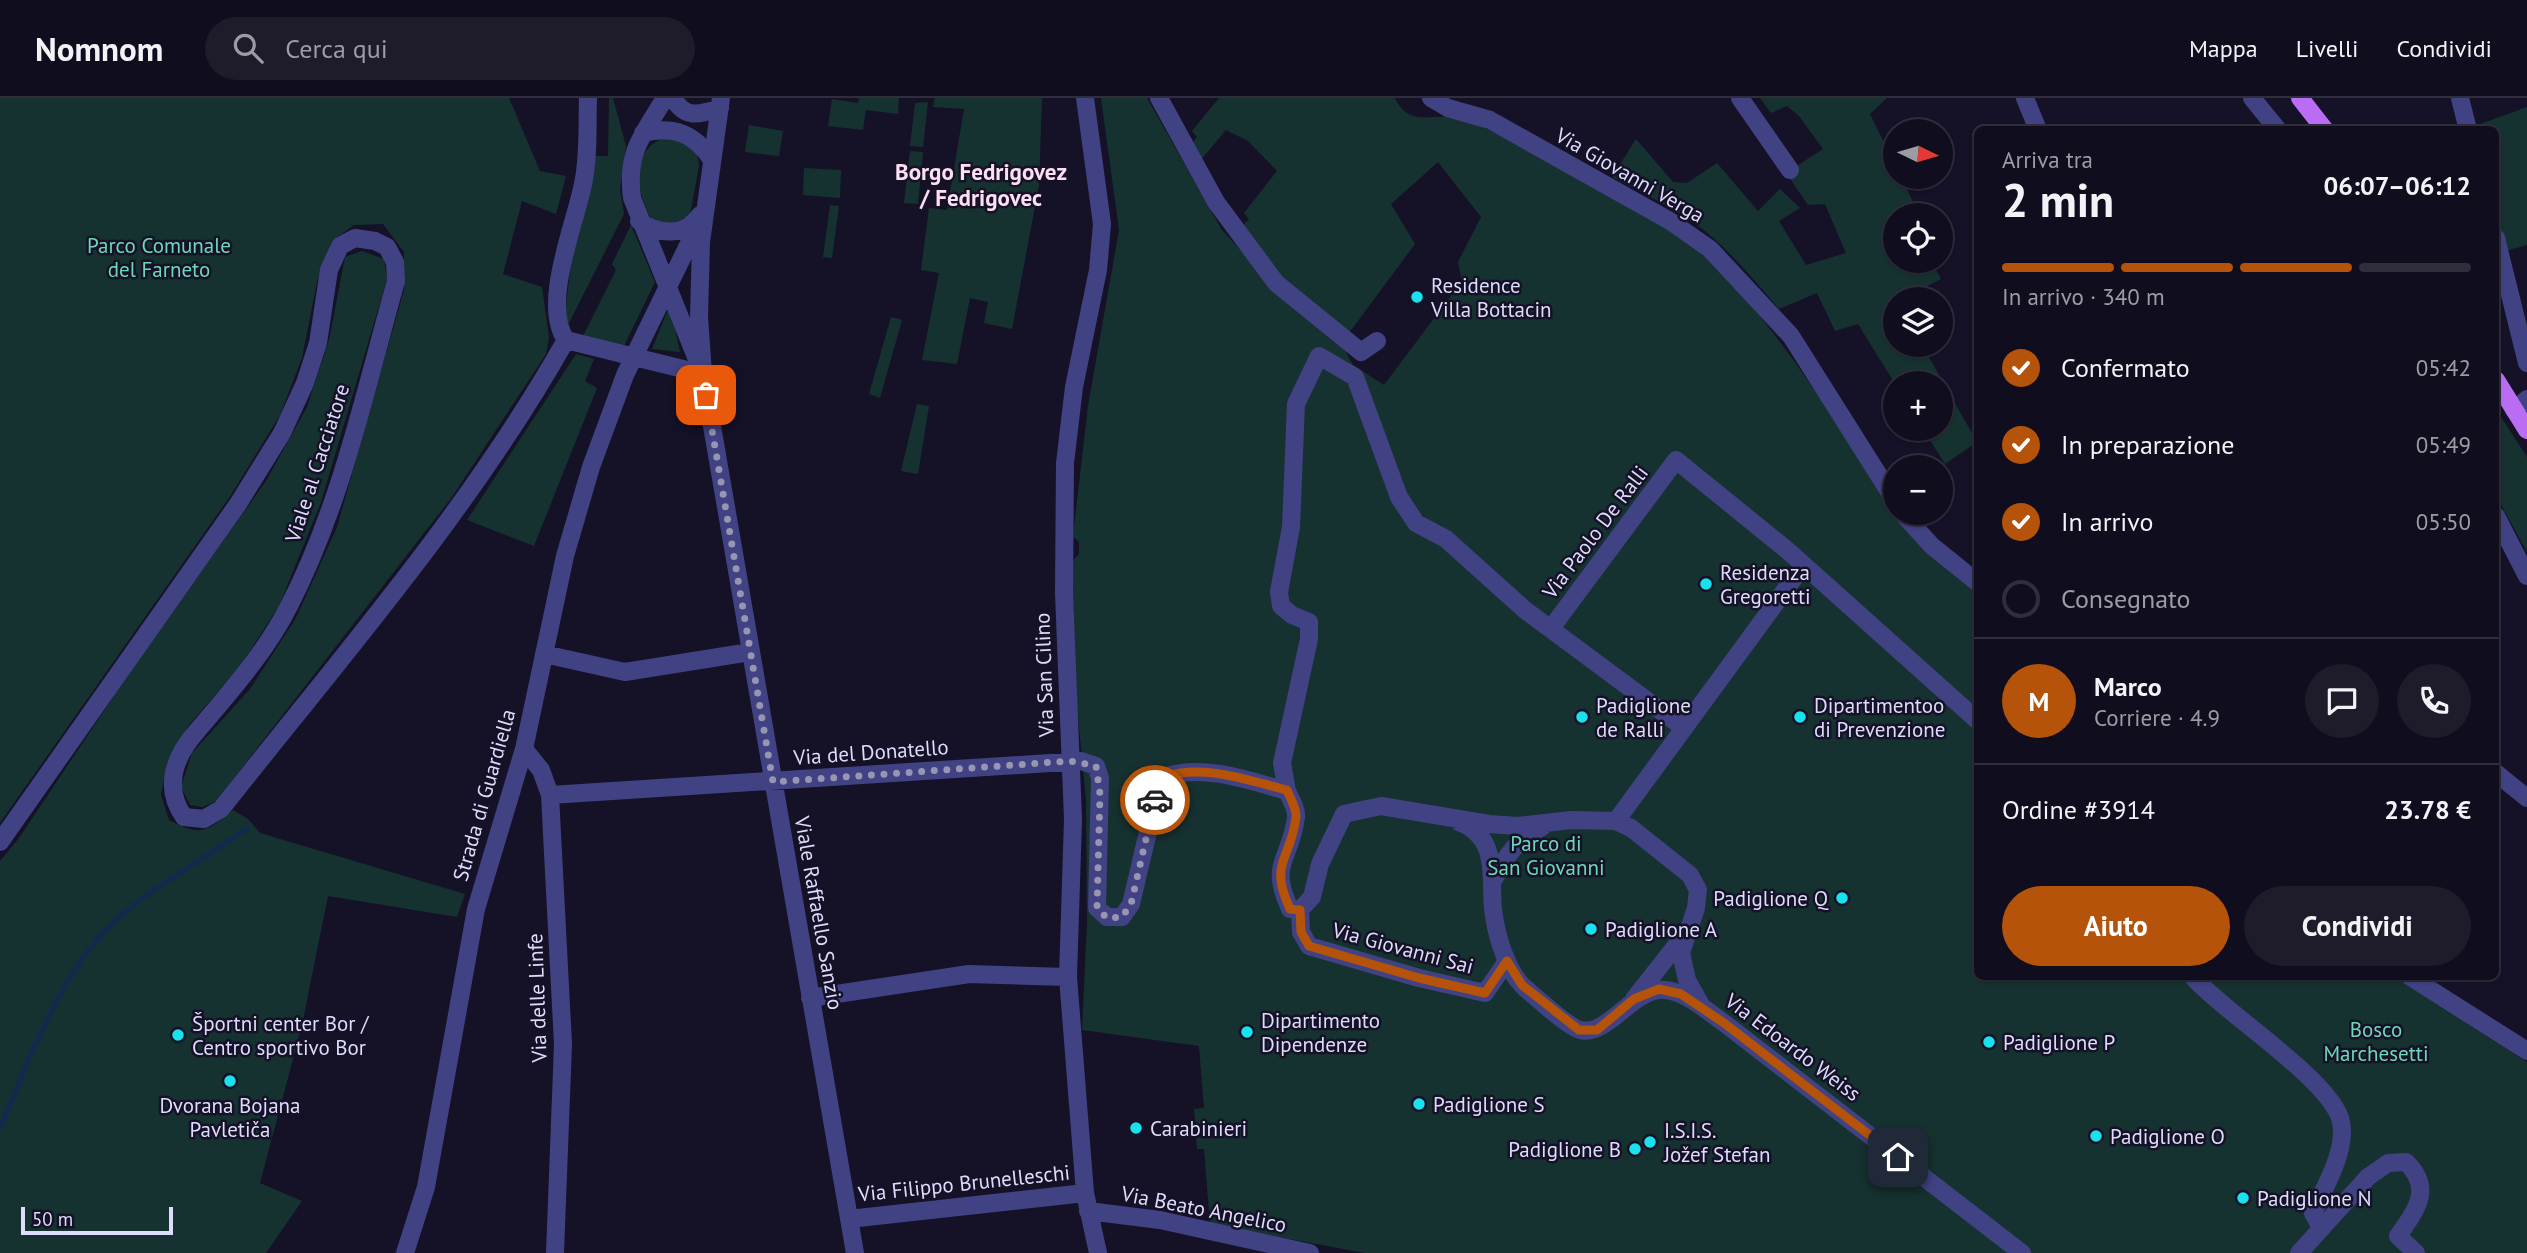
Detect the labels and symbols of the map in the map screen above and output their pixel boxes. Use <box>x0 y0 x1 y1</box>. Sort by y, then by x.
north arrow <box>1883 119 1953 189</box>
street label: Via Giovanni Verga <box>1550 121 1709 229</box>
district label: Borgo Fedrigovez / Fedrigovec <box>895 157 1067 212</box>
park label: Parco Comunale del Farneto <box>87 232 231 283</box>
place label: Residence Villa Bottacin <box>1430 272 1552 323</box>
marker: Residence Villa Bottacin <box>1409 289 1425 305</box>
pin <box>676 365 736 425</box>
street label: Viale al Cacciatore <box>278 380 355 547</box>
street label: Via Paolo De Ralli <box>1536 460 1654 605</box>
place label: Residenza Gregoretti <box>1720 559 1811 610</box>
marker: Residenza Gregoretti <box>1698 576 1714 592</box>
street label: Via San Cilino <box>1028 612 1060 739</box>
place label: Padiglione de Ralli <box>1596 692 1691 743</box>
place label: Dipartimentoo di Prevenzione <box>1814 692 1945 743</box>
street label: Strada di Guardiella <box>447 706 521 884</box>
marker: Padiglione de Ralli <box>1574 709 1590 725</box>
marker: Dipartimentoo di Prevenzione <box>1792 709 1808 725</box>
street label: Via del Donatello <box>792 733 949 771</box>
courier <box>1120 765 1190 835</box>
street label: Viale Raffaello Sanzio <box>789 813 849 1012</box>
park label: Parco di San Giovanni <box>1487 830 1605 881</box>
place label: Padiglione Q <box>1713 885 1829 912</box>
marker: Padiglione Q <box>1834 890 1850 906</box>
street label: Via Giovanni Sai <box>1329 916 1477 980</box>
place label: Padiglione A <box>1605 916 1718 943</box>
marker: Padiglione A <box>1583 921 1599 937</box>
street label: Via delle Linfe <box>521 933 553 1064</box>
street label: Via Edoardo Weiss <box>1719 987 1866 1107</box>
place label: Dipartimento Dipendenze <box>1261 1007 1380 1058</box>
place label: Športni center Bor / Centro sportivo Bor <box>192 1010 370 1061</box>
park label: Bosco Marchesetti <box>2323 1016 2429 1067</box>
marker: Dipartimento Dipendenze <box>1239 1024 1255 1040</box>
marker: Športni center Bor / Centro sportivo Bor <box>170 1027 186 1043</box>
place label: Padiglione P <box>2003 1029 2115 1056</box>
marker: Padiglione P <box>1981 1034 1997 1050</box>
marker: Dvorana Bojana Pavletiča <box>222 1073 238 1089</box>
place label: Padiglione S <box>1433 1091 1545 1118</box>
place label: Dvorana Bojana Pavletiča <box>159 1092 301 1143</box>
marker: Padiglione S <box>1411 1096 1427 1112</box>
place label: Carabinieri <box>1150 1115 1247 1142</box>
place label: I.S.I.S. Jožef Stefan <box>1663 1117 1770 1168</box>
marker: Carabinieri <box>1128 1120 1144 1136</box>
place label: Padiglione O <box>2110 1123 2225 1150</box>
pin <box>1868 1127 1928 1187</box>
marker: Padiglione O <box>2088 1128 2104 1144</box>
marker: I.S.I.S. Jožef Stefan <box>1642 1134 1658 1150</box>
place label: Padiglione B <box>1508 1136 1621 1163</box>
marker: Padiglione B <box>1627 1141 1643 1157</box>
street label: Via Filippo Brunelleschi <box>856 1158 1071 1208</box>
street label: Via Beato Angelico <box>1118 1180 1289 1238</box>
place label: Padiglione N <box>2257 1185 2372 1212</box>
marker: Padiglione N <box>2235 1190 2251 1206</box>
scale bar <box>21 1204 173 1236</box>

